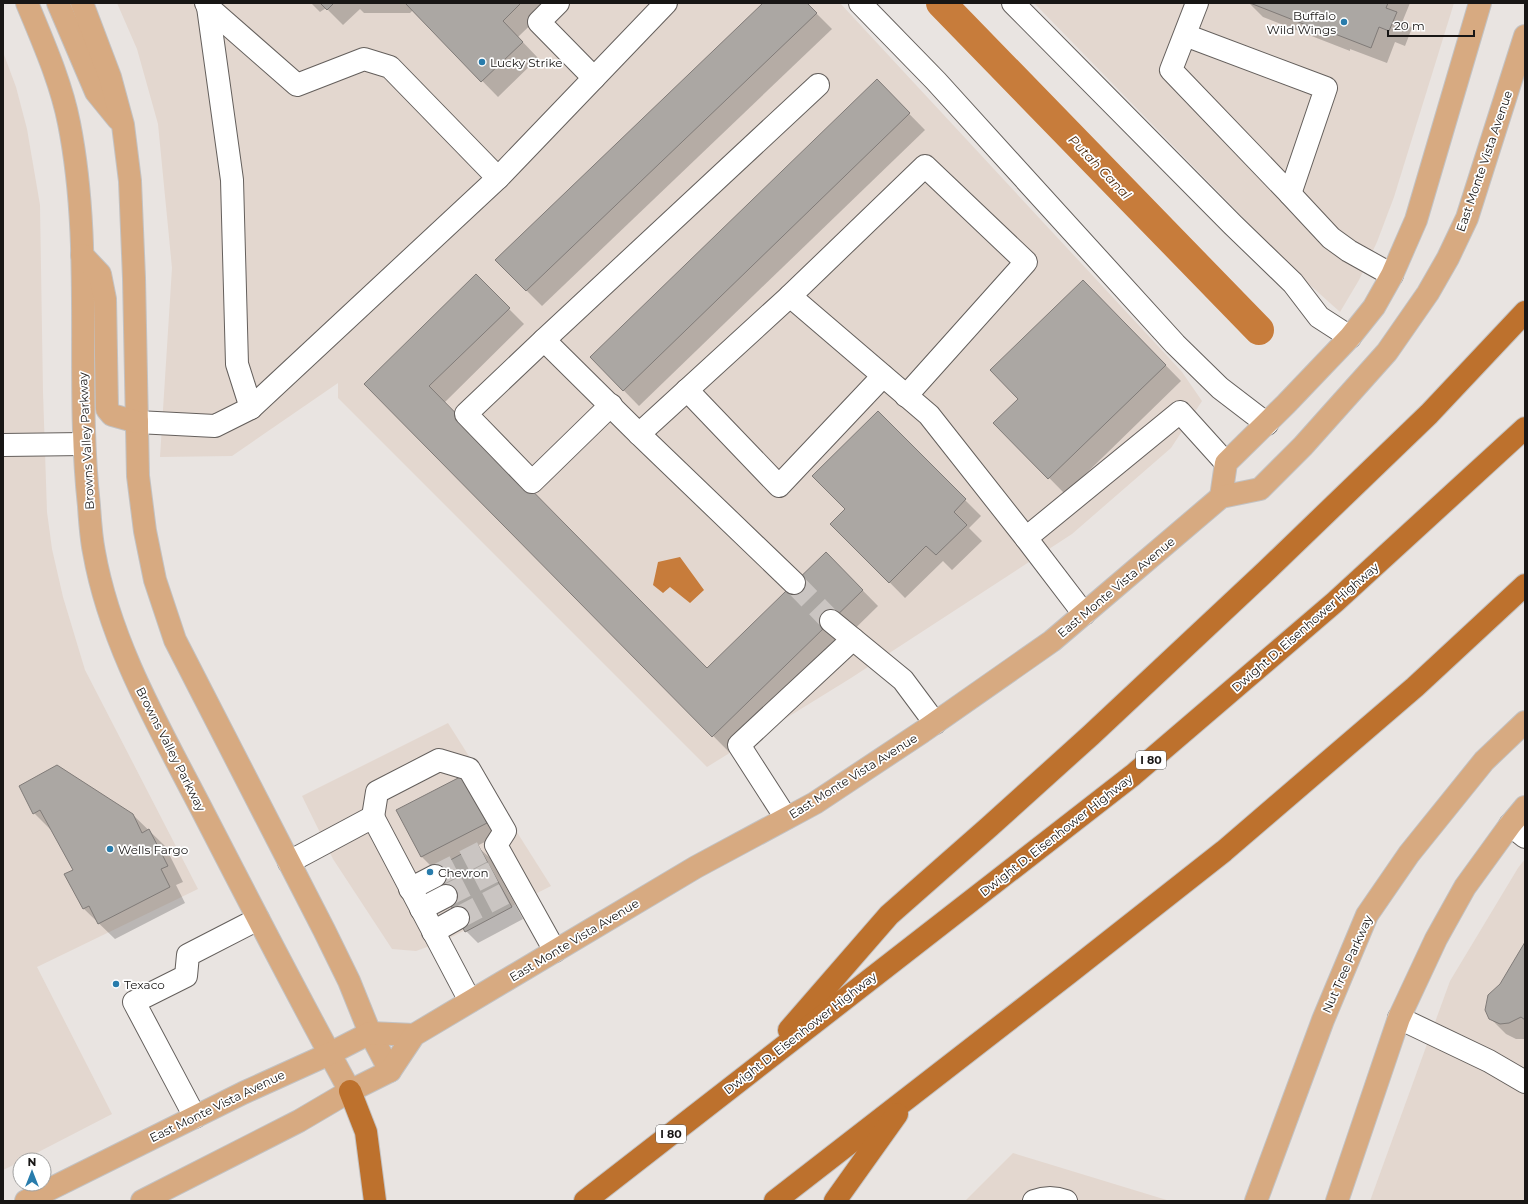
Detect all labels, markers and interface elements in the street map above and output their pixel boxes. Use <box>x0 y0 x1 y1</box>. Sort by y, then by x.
place label: Buffalo Wild Wings <box>1267 8 1336 37</box>
scale bar <box>1388 12 1474 38</box>
marker: Buffalo Wild Wings <box>1339 17 1349 27</box>
text: 20 m <box>1394 18 1425 33</box>
place label: Lucky Strike <box>490 55 563 70</box>
marker: Lucky Strike <box>477 57 487 67</box>
street label: East Monte Vista Avenue <box>1453 88 1515 234</box>
water label: Putah Canal <box>1065 132 1135 203</box>
street label: Browns Valley Parkway <box>75 371 97 510</box>
street label: East Monte Vista Avenue <box>1054 534 1178 640</box>
street label: Dwight D. Eisenhower Highway <box>1228 559 1382 695</box>
street label: Browns Valley Parkway <box>133 684 209 814</box>
street label: East Monte Vista Avenue <box>786 730 920 822</box>
road number: I 80 <box>1136 751 1166 769</box>
street label: Dwight D. Eisenhower Highway <box>977 770 1136 899</box>
place label: Wells Fargo <box>118 842 188 857</box>
marker: Wells Fargo <box>105 844 115 854</box>
place label: Chevron <box>438 865 489 880</box>
marker: Chevron <box>425 867 435 877</box>
street label: East Monte Vista Avenue <box>507 895 641 985</box>
street label: Nut Tree Parkway <box>1319 912 1376 1015</box>
street label: Dwight D. Eisenhower Highway <box>721 968 880 1097</box>
place label: Texaco <box>124 977 165 992</box>
marker: Texaco <box>111 979 121 989</box>
street label: East Monte Vista Avenue <box>147 1067 287 1145</box>
road number: I 80 <box>656 1125 686 1143</box>
north arrow <box>12 1152 52 1192</box>
text: N <box>28 1155 36 1169</box>

